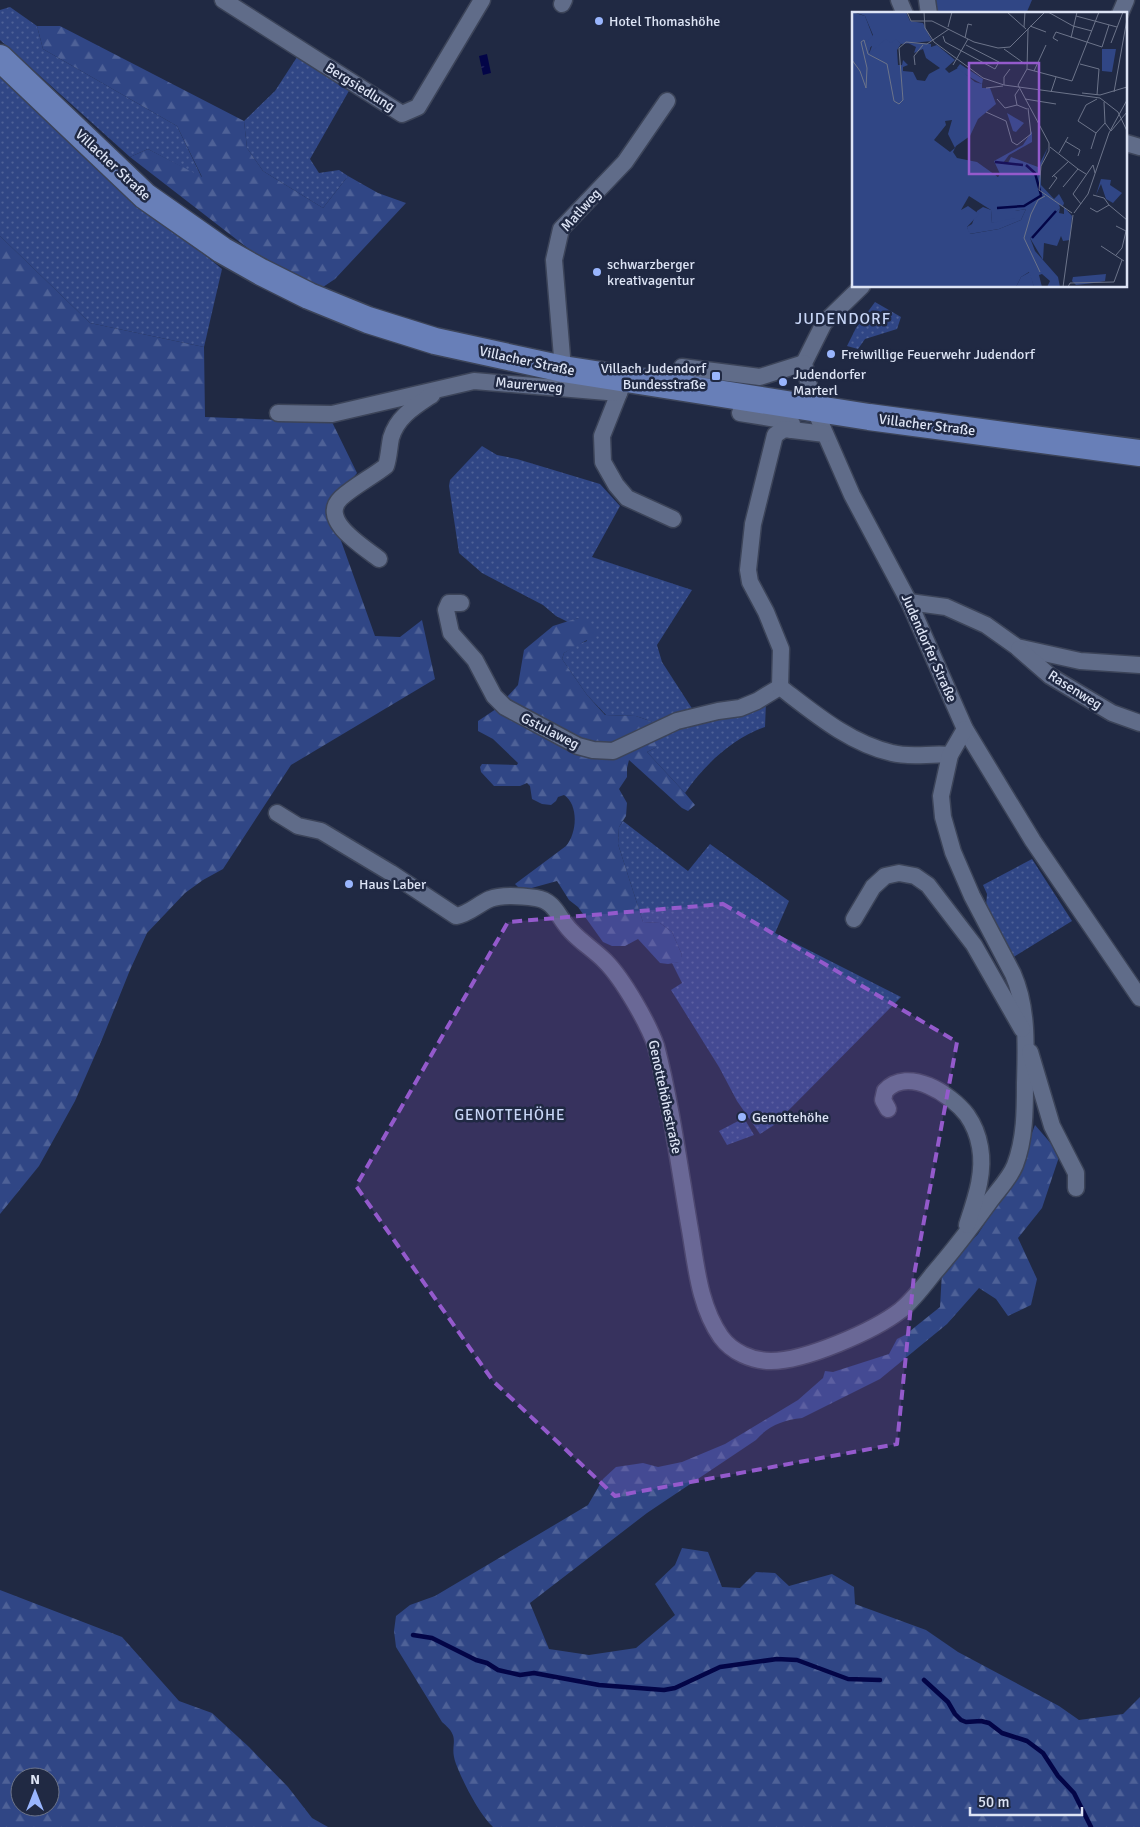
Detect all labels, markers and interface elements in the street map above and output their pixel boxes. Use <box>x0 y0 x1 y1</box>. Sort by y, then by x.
inset map <box>852 12 1128 288</box>
place label: Hotel Thomashöhe <box>609 13 720 30</box>
marker: Hotel Thomashöhe <box>593 15 605 27</box>
street label: Bergsiedlung <box>322 59 398 115</box>
street label: Villacher Straße <box>72 126 154 204</box>
street label: Matlweg <box>557 185 605 235</box>
place label: schwarzberger kreativagentur <box>607 256 696 289</box>
marker: schwarzberger kreativagentur <box>591 266 603 278</box>
district label: JUDENDORF <box>795 309 891 329</box>
street label: Villacher Straße <box>478 343 576 379</box>
place label: Freiwillige Feuerwehr Judendorf <box>841 346 1036 363</box>
marker: Freiwillige Feuerwehr Judendorf <box>825 348 837 360</box>
place label: Villach Judendorf Bundesstraße <box>601 360 707 393</box>
place label: Judendorfer Marterl <box>793 366 867 399</box>
marker: Villach Judendorf Bundesstraße <box>710 370 722 382</box>
street label: Maurerweg <box>495 374 563 396</box>
marker: Judendorfer Marterl <box>777 376 789 388</box>
street label: Villacher Straße <box>878 411 976 439</box>
street label: Judendorfer Straße <box>898 591 960 705</box>
street label: Rasenweg <box>1045 667 1105 713</box>
street label: Gstulaweg <box>518 709 582 753</box>
place label: Haus Laber <box>359 876 427 893</box>
marker: Haus Laber <box>343 878 355 890</box>
street label: Genottehöhestraße <box>645 1039 685 1155</box>
district label: GENOTTEHÖHE <box>454 1106 566 1124</box>
place label: Genottehöhe <box>752 1109 829 1126</box>
marker: Genottehöhe <box>736 1111 748 1123</box>
north arrow <box>10 1767 60 1817</box>
text: N <box>30 1771 40 1788</box>
scale bar <box>970 1784 1082 1816</box>
text: 50 m <box>978 1793 1009 1811</box>

